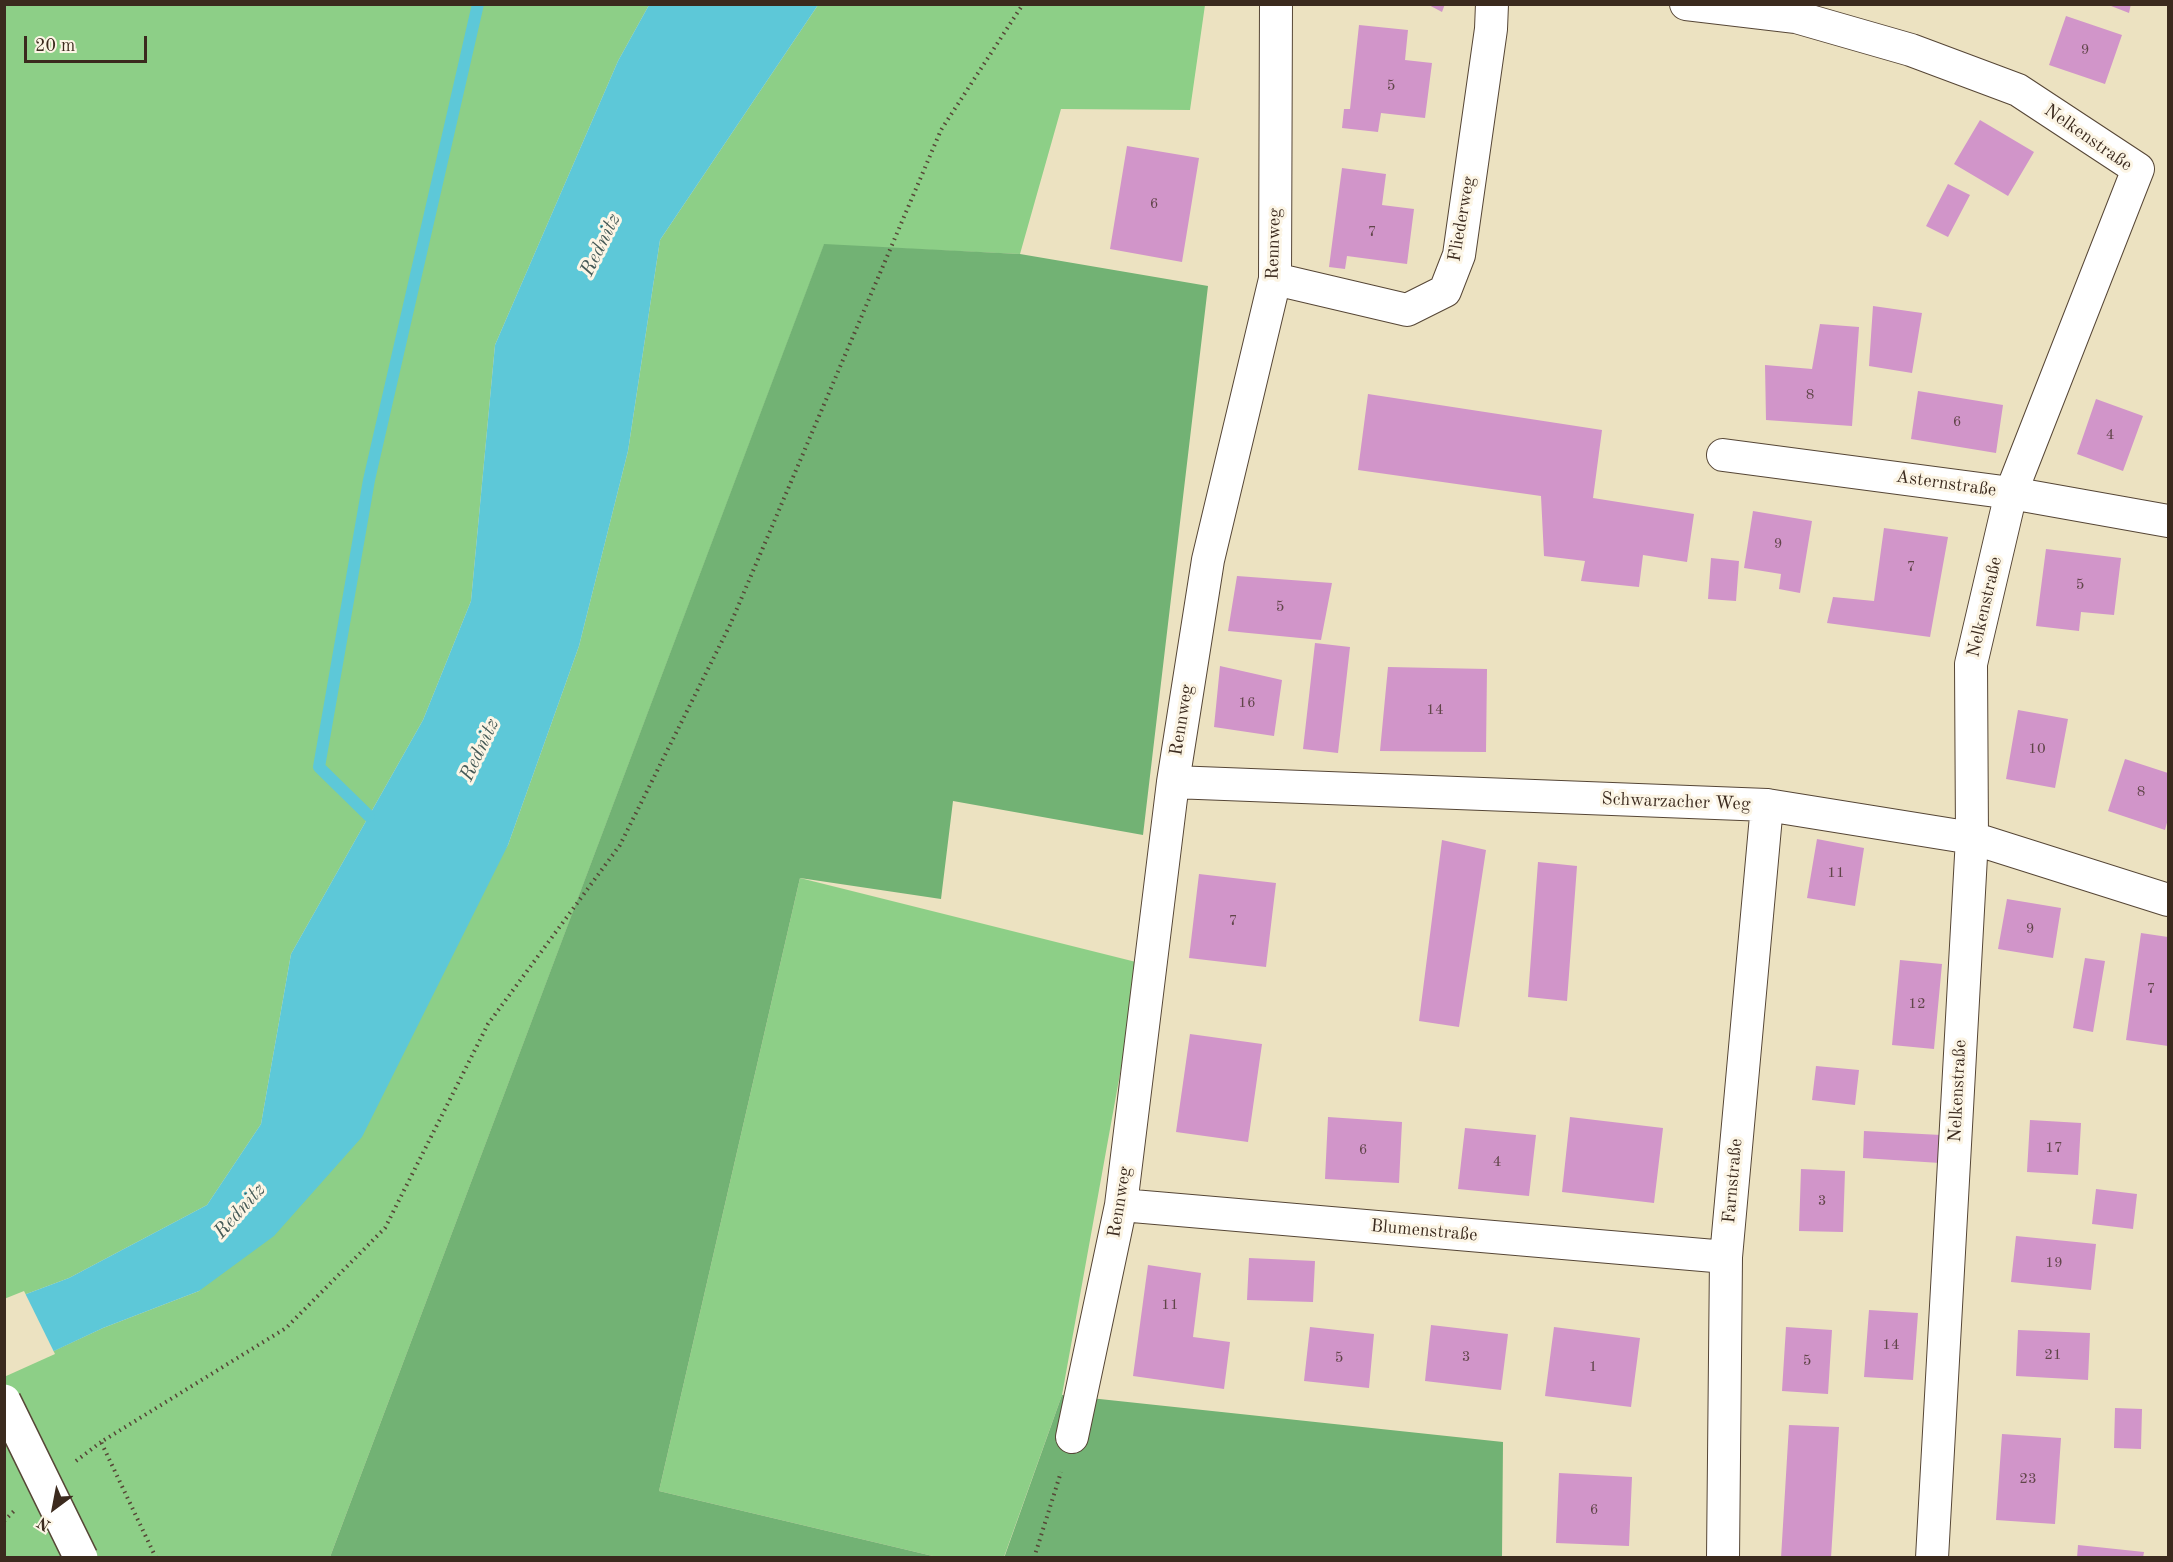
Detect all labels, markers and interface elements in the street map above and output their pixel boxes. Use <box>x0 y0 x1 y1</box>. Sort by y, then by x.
scale bar <box>27 24 150 62</box>
text: 20 m <box>35 37 75 55</box>
house number: 9 <box>2081 41 2089 59</box>
house number: 5 <box>1387 77 1395 95</box>
street label: Nelkenstraße <box>2040 100 2136 176</box>
street label: Fliederweg <box>1444 175 1480 263</box>
house number: 6 <box>1150 195 1158 213</box>
street label: Rennweg <box>1262 208 1286 280</box>
water label: Rednitz <box>576 210 626 280</box>
house number: 7 <box>1368 223 1376 241</box>
house number: 8 <box>1806 386 1814 404</box>
house number: 6 <box>1953 413 1961 431</box>
house number: 4 <box>2106 426 2114 444</box>
street label: Asternstraße <box>1894 466 1998 502</box>
house number: 9 <box>1774 535 1782 553</box>
street label: Nelkenstraße <box>1963 555 2007 659</box>
house number: 7 <box>1907 558 1915 576</box>
house number: 5 <box>2076 576 2084 594</box>
house number: 5 <box>1276 598 1284 616</box>
street label: Rennweg <box>1166 683 1198 757</box>
house number: 16 <box>1238 694 1256 712</box>
house number: 14 <box>1426 701 1444 719</box>
water label: Rednitz <box>455 715 505 785</box>
house number: 10 <box>2028 740 2046 758</box>
house number: 8 <box>2137 783 2145 801</box>
street label: Schwarzacher Weg <box>1601 789 1751 815</box>
house number: 11 <box>1827 864 1845 882</box>
house number: 7 <box>1229 912 1237 930</box>
house number: 9 <box>2026 920 2034 938</box>
house number: 7 <box>2147 980 2155 998</box>
house number: 12 <box>1908 995 1926 1013</box>
street label: Nelkenstraße <box>1945 1039 1971 1143</box>
street label: Farnstraße <box>1719 1138 1747 1224</box>
house number: 17 <box>2045 1139 2063 1157</box>
house number: 6 <box>1359 1141 1367 1159</box>
house number: 4 <box>1493 1153 1501 1171</box>
street label: Rennweg <box>1104 1165 1136 1239</box>
water label: Rednitz <box>209 1178 271 1244</box>
house number: 3 <box>1818 1192 1826 1210</box>
street label: Blumenstraße <box>1370 1216 1478 1246</box>
house number: 19 <box>2045 1254 2063 1272</box>
house number: 11 <box>1161 1296 1179 1314</box>
house number: 14 <box>1882 1336 1900 1354</box>
house number: 21 <box>2044 1346 2062 1364</box>
house number: 3 <box>1462 1348 1470 1366</box>
house number: 5 <box>1335 1349 1343 1367</box>
house number: 5 <box>1803 1352 1811 1370</box>
house number: 1 <box>1589 1358 1597 1376</box>
house number: 23 <box>2019 1470 2037 1488</box>
north arrow <box>24 1478 84 1538</box>
house number: 6 <box>1590 1501 1598 1519</box>
text: N <box>35 1513 54 1533</box>

